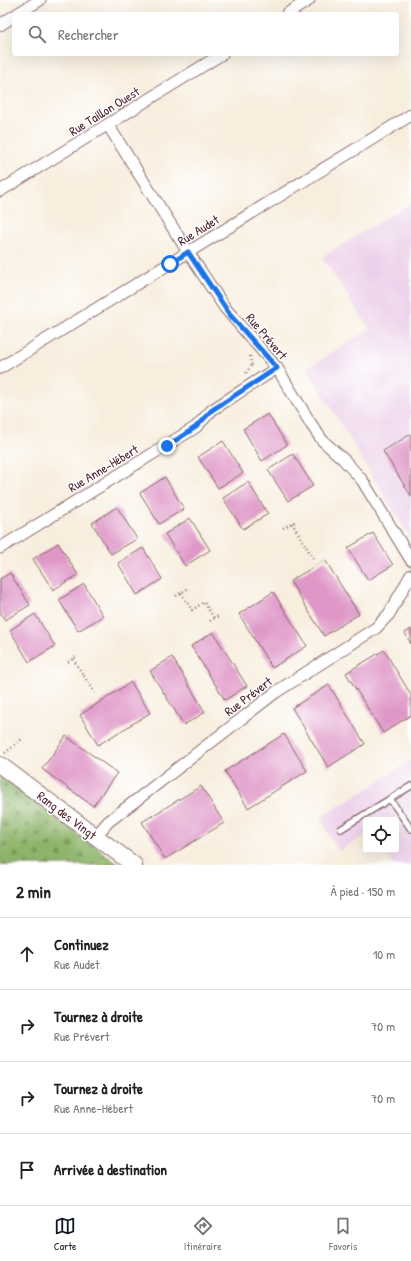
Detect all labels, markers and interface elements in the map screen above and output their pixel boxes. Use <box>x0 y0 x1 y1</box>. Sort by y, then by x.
search box <box>12 12 399 56</box>
icon: search <box>26 23 48 45</box>
text: Rechercher <box>58 24 119 45</box>
street label: Rue Taillon Ouest <box>65 82 143 140</box>
street label: Rue Audet <box>174 210 223 250</box>
route start <box>161 255 179 273</box>
street label: Rue Prévert <box>242 309 292 363</box>
route end <box>158 437 176 455</box>
street label: Rue Anne-Hébert <box>64 440 142 496</box>
street label: Rue Prévert <box>220 672 276 720</box>
street label: Rang des Vingt <box>34 787 101 844</box>
map controls <box>363 817 399 853</box>
button: locate <box>363 817 399 853</box>
text: 2 min <box>16 880 51 903</box>
text: À pied · 150 m <box>330 882 395 900</box>
text: Continuez <box>54 934 109 955</box>
icon: ahead <box>16 943 38 965</box>
text: 10 m <box>373 945 395 963</box>
text: Rue Audet <box>54 955 100 973</box>
text: Tournez à droite <box>54 1006 143 1027</box>
icon: right <box>16 1015 38 1037</box>
text: 70 m <box>371 1017 395 1035</box>
text: Rue Prévert <box>54 1027 110 1045</box>
text: Tournez à droite <box>54 1078 143 1099</box>
icon: right <box>16 1087 38 1109</box>
text: 70 m <box>371 1089 395 1107</box>
text: Rue Anne-Hébert <box>54 1099 133 1117</box>
icon: arrive <box>16 1159 38 1181</box>
text: Arrivée à destination <box>54 1159 167 1180</box>
tab: Carte <box>54 1215 76 1253</box>
tab: Itinéraire <box>184 1215 222 1253</box>
tab: Favoris <box>329 1215 357 1253</box>

